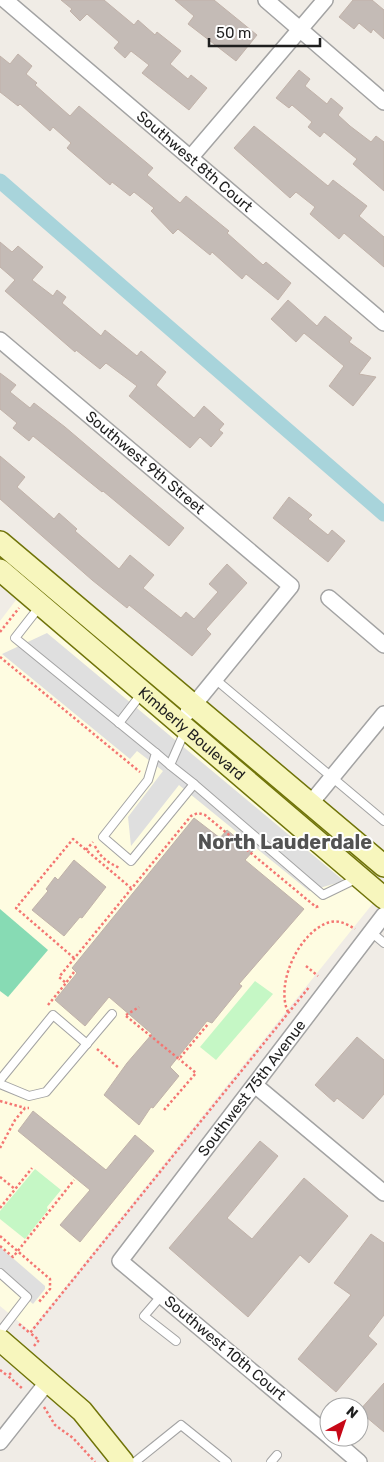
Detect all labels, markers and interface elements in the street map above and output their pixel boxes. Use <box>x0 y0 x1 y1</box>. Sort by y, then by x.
scale bar <box>209 15 320 47</box>
text: 50 m <box>216 24 251 42</box>
street label: Southwest 8th Court <box>133 107 256 216</box>
street label: Southwest 9th Street <box>82 407 208 518</box>
street label: Kimberly Boulevard <box>135 683 249 784</box>
district label: North Lauderdale <box>198 830 372 854</box>
street label: Southwest 75th Avenue <box>194 1016 310 1160</box>
street label: Southwest 10th Court <box>161 1292 290 1404</box>
north arrow <box>319 1397 369 1447</box>
text: N <box>343 1403 361 1422</box>

